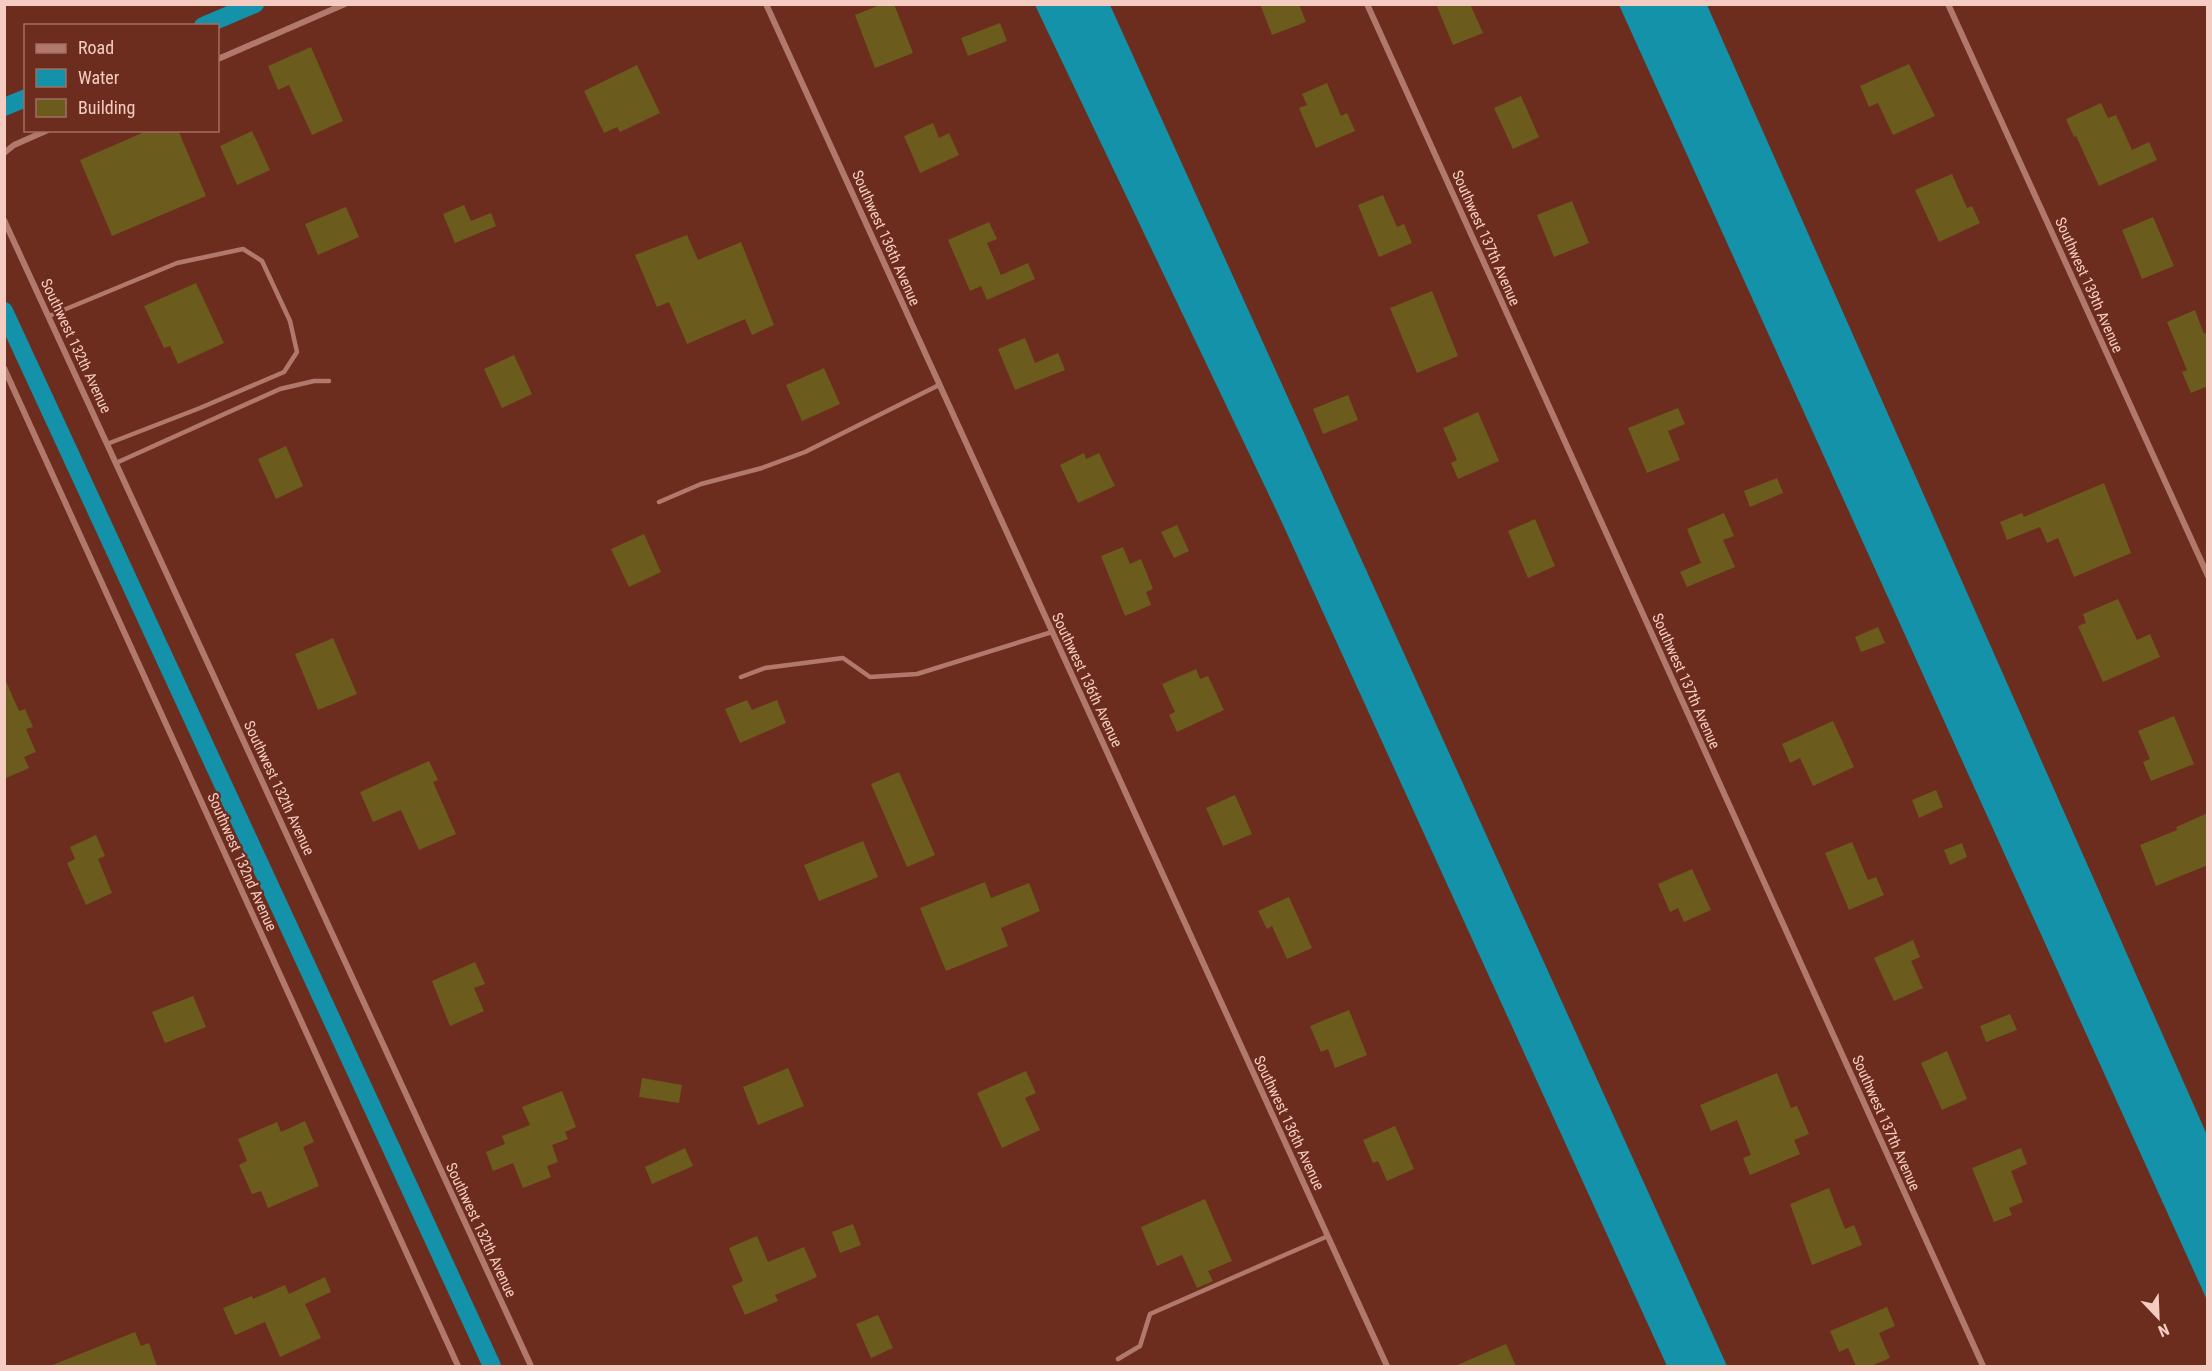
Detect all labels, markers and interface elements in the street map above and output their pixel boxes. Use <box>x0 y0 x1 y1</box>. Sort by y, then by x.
legend <box>24 24 219 132</box>
text: Road <box>78 37 114 58</box>
text: Water <box>78 67 120 88</box>
text: Building <box>78 97 135 118</box>
street label: Southwest 136th Avenue <box>848 168 924 308</box>
street label: Southwest 137th Avenue <box>1448 168 1524 308</box>
street label: Southwest 139th Avenue <box>2051 215 2127 355</box>
street label: Southwest 132th Avenue <box>37 276 115 416</box>
street label: Southwest 136th Avenue <box>1048 610 1126 750</box>
street label: Southwest 137th Avenue <box>1648 611 1724 751</box>
street label: Southwest 132th Avenue <box>240 718 318 858</box>
street label: Southwest 132nd Avenue <box>203 790 281 934</box>
street label: Southwest 136th Avenue <box>1250 1053 1328 1193</box>
street label: Southwest 137th Avenue <box>1848 1053 1924 1193</box>
street label: Southwest 132th Avenue <box>442 1160 520 1300</box>
north arrow <box>2128 1287 2188 1347</box>
text: N <box>2155 1320 2172 1341</box>

